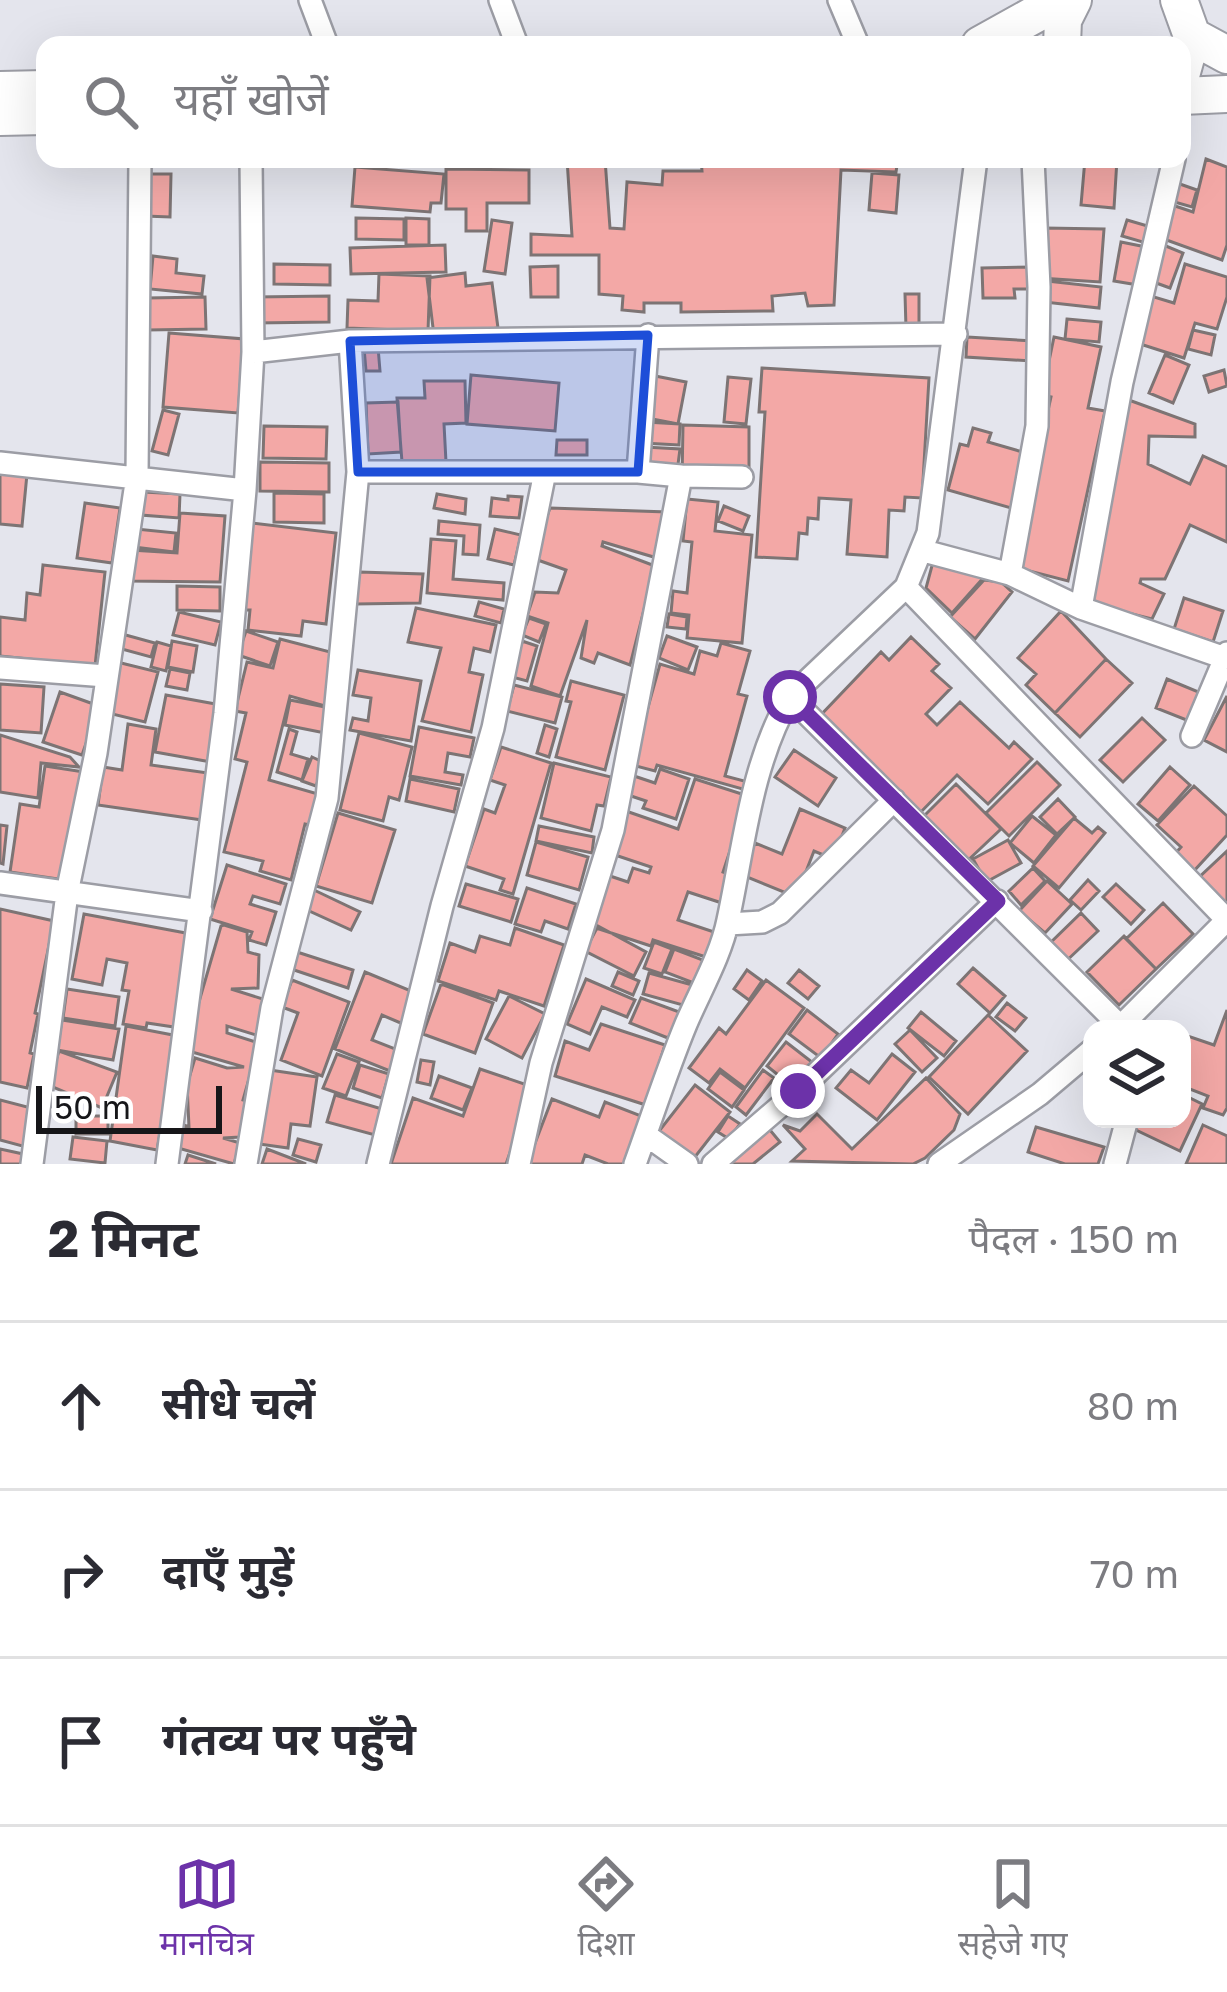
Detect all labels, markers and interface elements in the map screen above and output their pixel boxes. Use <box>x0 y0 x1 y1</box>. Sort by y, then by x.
search box <box>36 36 1191 168</box>
icon: search <box>78 69 144 135</box>
text: यहाँ खोजें <box>174 71 329 125</box>
route start <box>763 670 817 724</box>
map controls <box>1083 1020 1191 1128</box>
button: layers <box>1083 1020 1191 1128</box>
route end <box>771 1064 825 1118</box>
scale bar <box>36 1080 222 1133</box>
text: 50 m <box>54 1087 131 1126</box>
text: 2 मिनट <box>48 1207 199 1268</box>
text: पैदल · 150 m <box>969 1215 1179 1262</box>
icon: ahead <box>48 1373 114 1439</box>
text: सीधे चलें <box>162 1375 315 1429</box>
text: 80 m <box>1087 1382 1179 1429</box>
icon: right <box>48 1541 114 1607</box>
text: दाएँ मुड़ें <box>162 1543 294 1597</box>
text: 70 m <box>1090 1550 1179 1597</box>
icon: arrive <box>48 1709 114 1775</box>
text: गंतव्य पर पहुँचे <box>162 1711 416 1765</box>
tab: मानचित्र <box>160 1851 254 1968</box>
tab: दिशा <box>573 1851 639 1968</box>
tab: सहेजे गए <box>958 1851 1067 1968</box>

